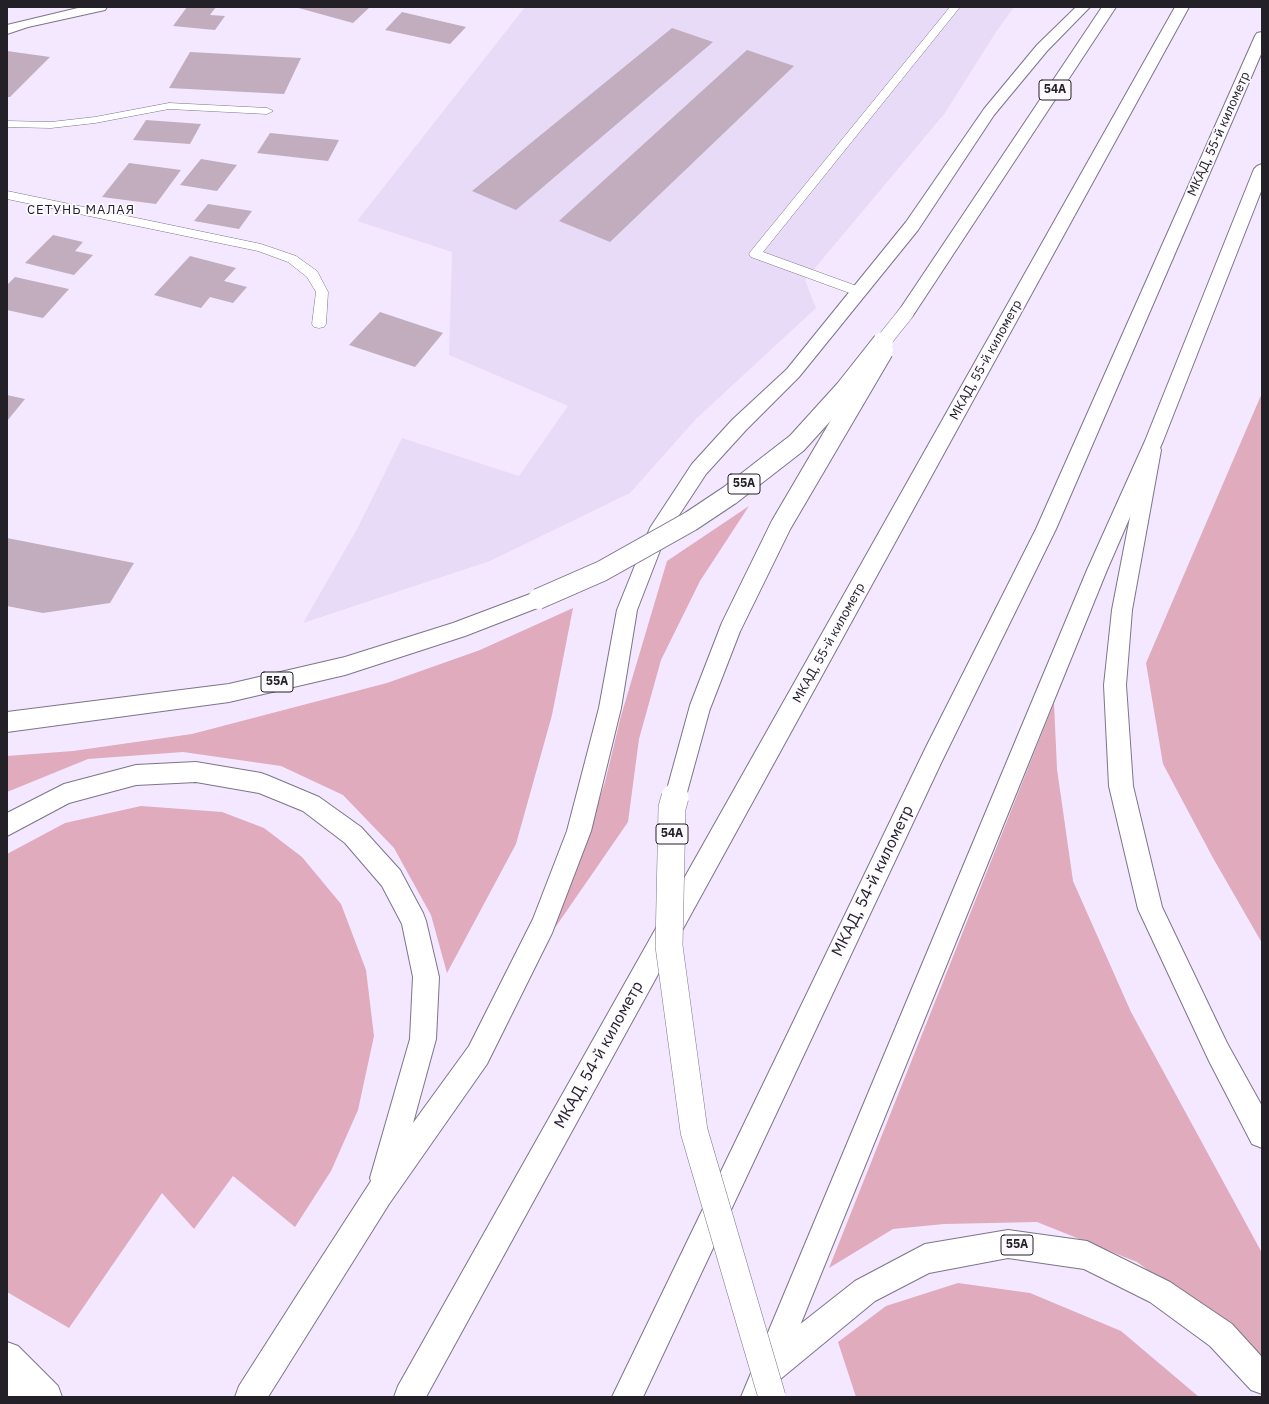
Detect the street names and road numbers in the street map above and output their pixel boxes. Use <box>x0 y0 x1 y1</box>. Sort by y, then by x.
street label: МКАД, 55-й километр <box>1185 69 1253 199</box>
road number: 54А <box>1039 80 1071 100</box>
street label: МКАД, 55-й километр <box>947 297 1025 423</box>
road number: 55А <box>728 474 760 494</box>
street label: МКАД, 55-й километр <box>790 580 868 706</box>
road number: 55А <box>261 672 293 692</box>
street label: МКАД, 54-й километр <box>828 802 918 960</box>
road number: 54А <box>656 824 688 844</box>
street label: МКАД, 54-й километр <box>550 978 648 1132</box>
road number: 55А <box>1001 1235 1033 1255</box>

